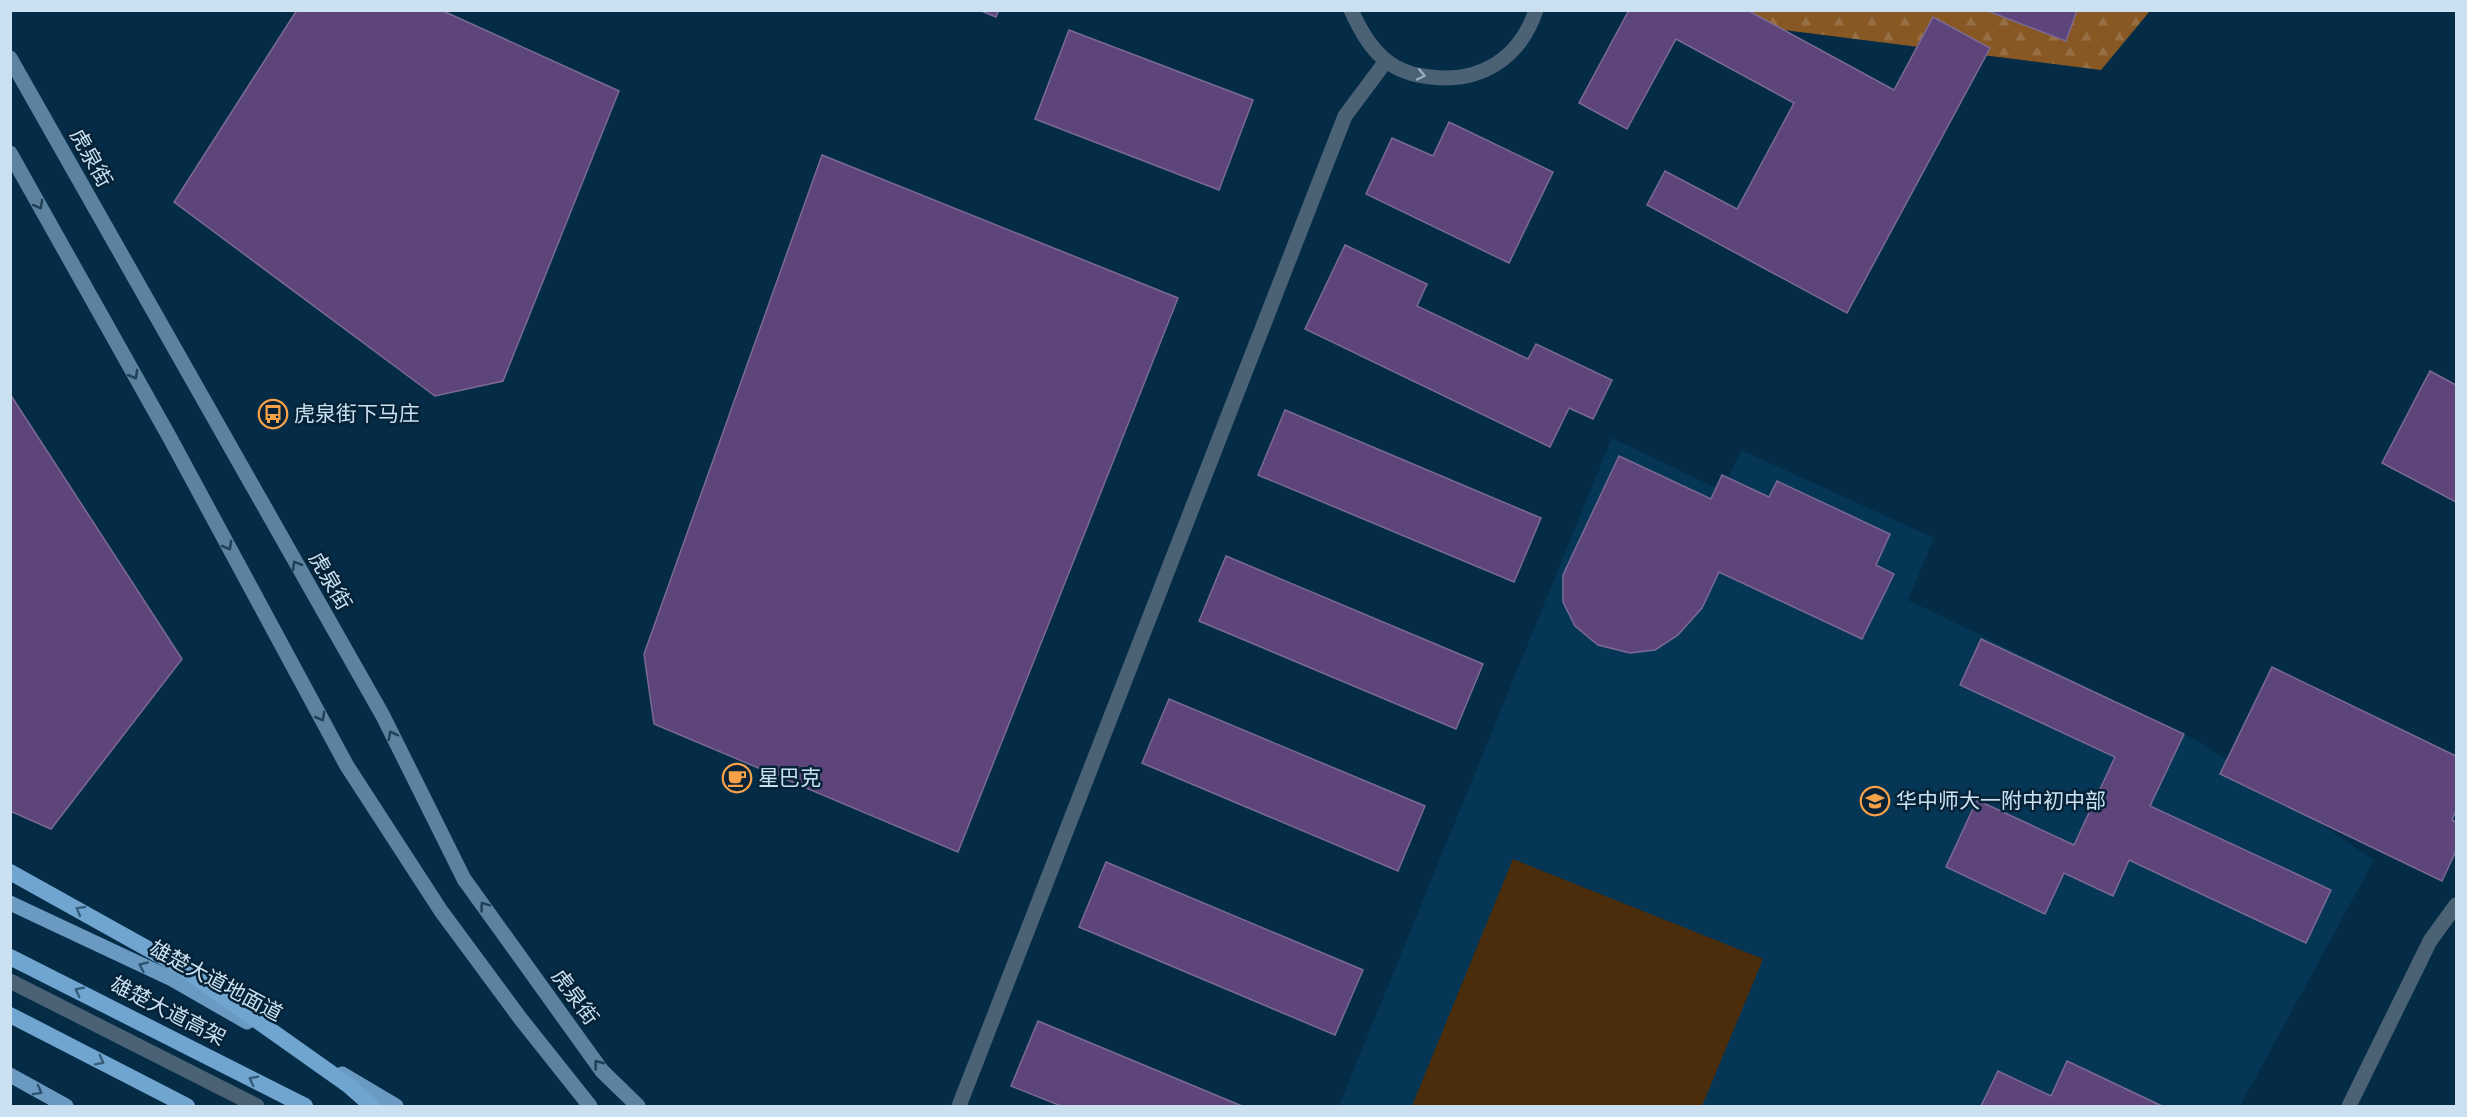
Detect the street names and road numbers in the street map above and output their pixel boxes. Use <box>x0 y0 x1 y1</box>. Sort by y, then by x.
street label: 虎泉街 <box>63 124 119 192</box>
street label: 虎泉街 <box>302 547 358 615</box>
street label: 雄楚大道地面道 <box>145 934 287 1028</box>
street label: 虎泉街 <box>545 963 605 1031</box>
street label: 雄楚大道高架 <box>106 970 230 1052</box>

